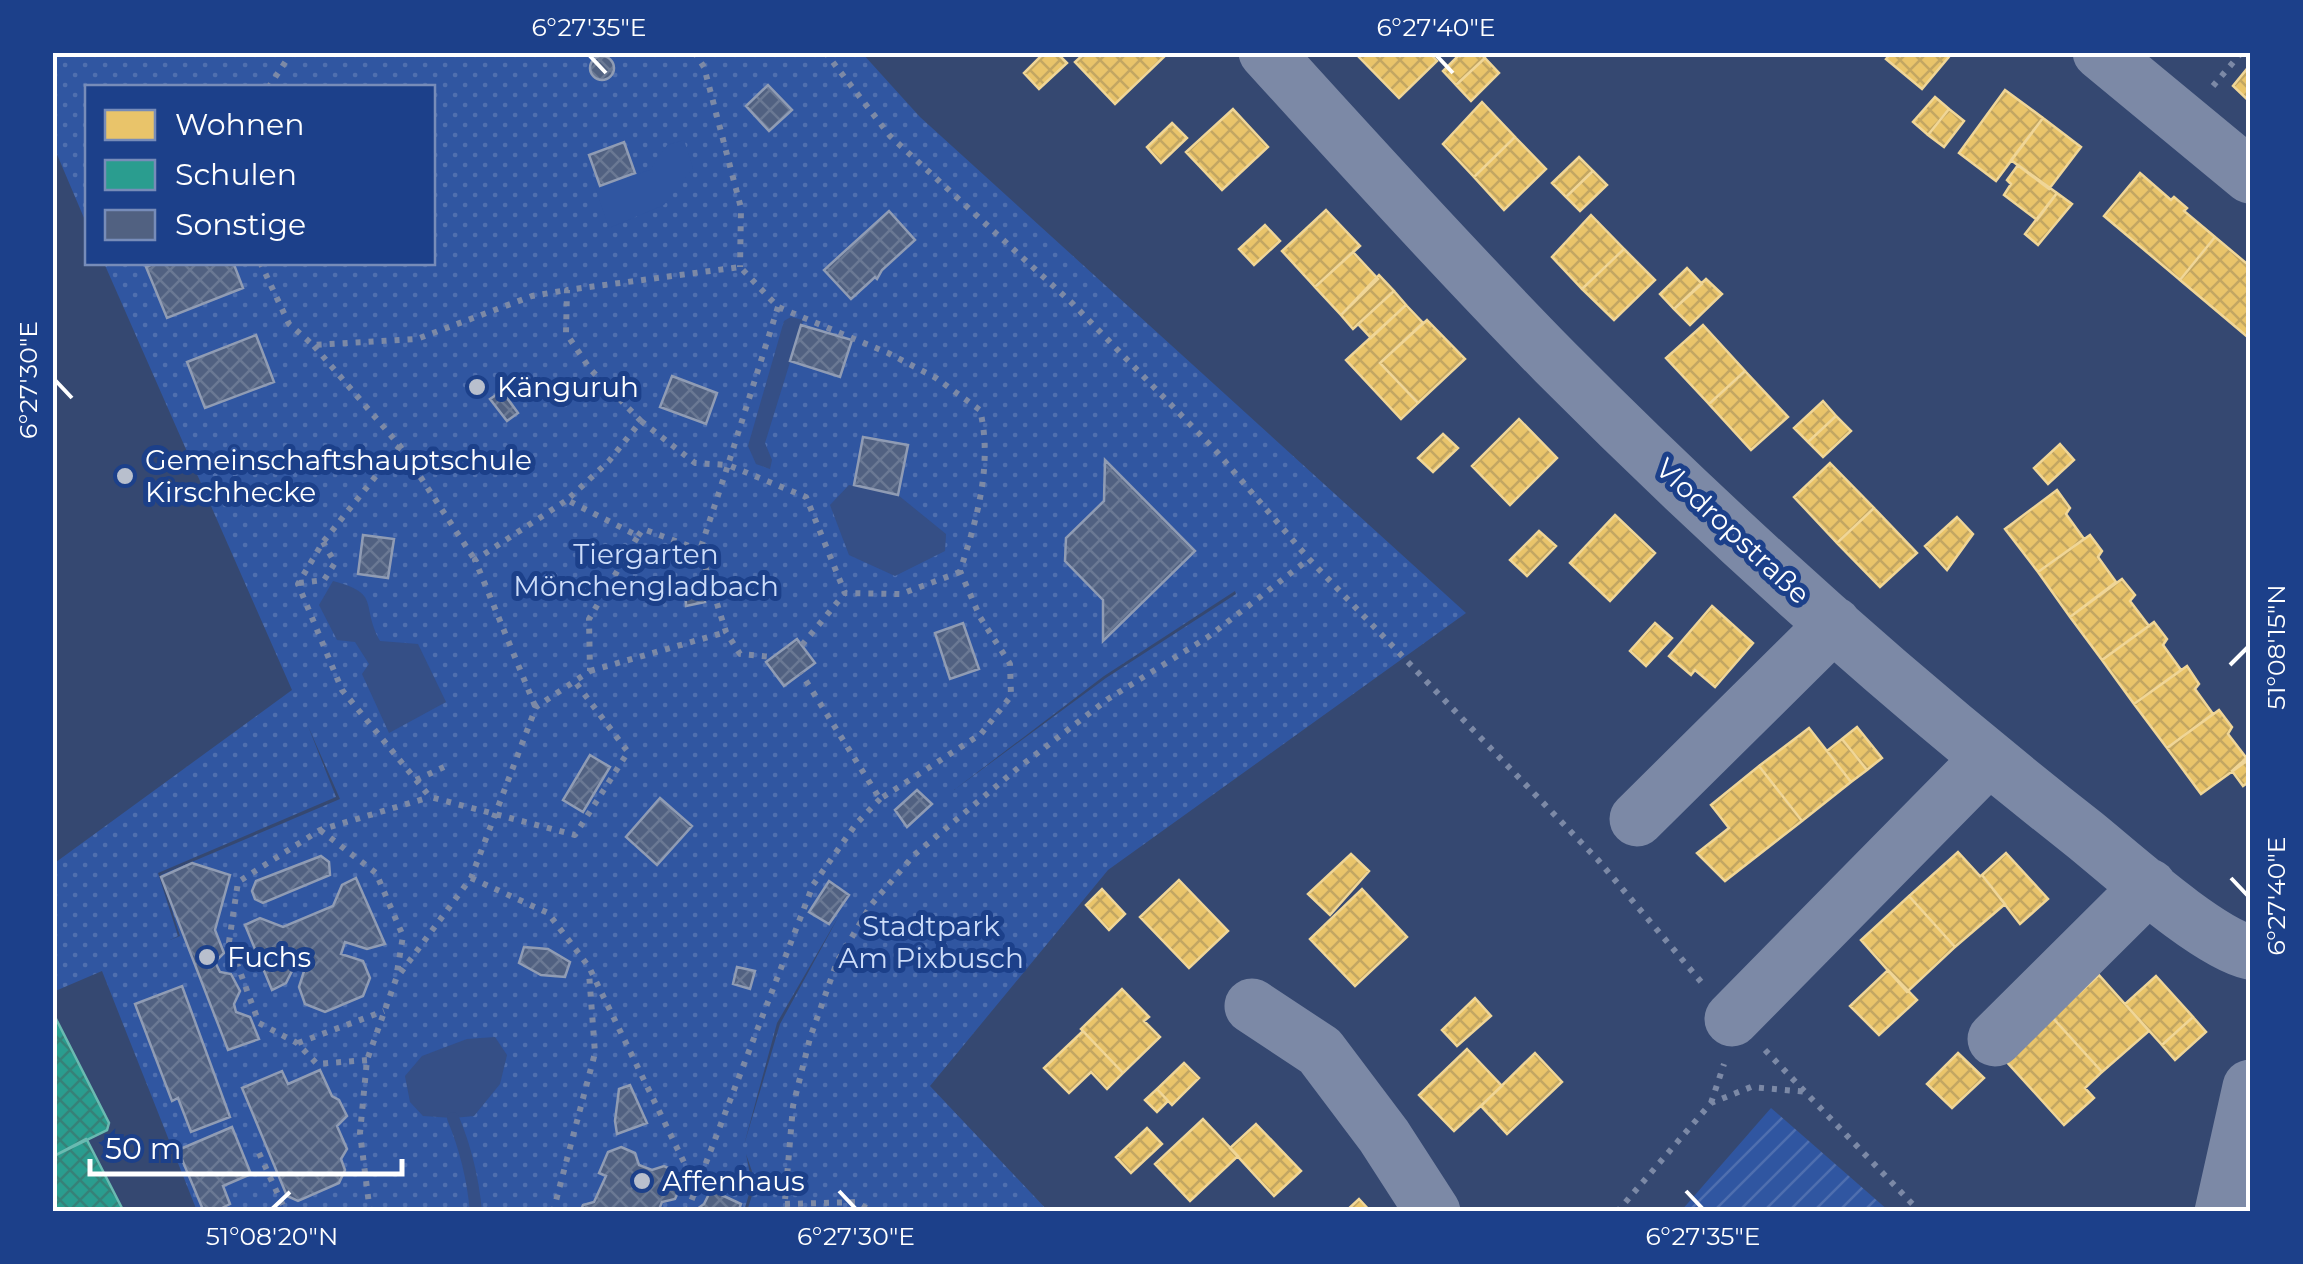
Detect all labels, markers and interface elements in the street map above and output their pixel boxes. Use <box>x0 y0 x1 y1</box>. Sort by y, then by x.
text: 6°27'35"E <box>531 12 647 42</box>
text: 6°27'40"E <box>1377 12 1495 42</box>
legend <box>85 85 435 265</box>
text: Wohnen <box>175 106 304 143</box>
text: Schulen <box>175 156 297 193</box>
text: Sonstige <box>175 206 306 243</box>
text: 6°27'30"E <box>13 321 43 439</box>
place label: Känguruh <box>497 370 639 404</box>
marker: Känguruh <box>466 376 488 398</box>
place label: Gemeinschaftshauptschule Kirschhecke <box>145 443 532 509</box>
street label: Vlodropstraße <box>1649 451 1817 611</box>
marker: Gemeinschaftshauptschule Kirschhecke <box>114 465 136 487</box>
park label: Tiergarten Mönchengladbach <box>513 537 779 603</box>
text: 51°08'15"N <box>2261 584 2291 710</box>
text: 6°27'40"E <box>2261 837 2291 955</box>
park label: Stadtpark Am Pixbusch <box>838 909 1024 975</box>
place label: Fuchs <box>227 940 311 974</box>
marker: Fuchs <box>196 946 218 968</box>
scale bar <box>90 1114 402 1176</box>
text: 50 m <box>105 1130 182 1167</box>
place label: Affenhaus <box>662 1164 805 1198</box>
marker: Affenhaus <box>631 1170 653 1192</box>
text: 51°08'20"N <box>206 1221 338 1251</box>
text: 6°27'30"E <box>797 1221 915 1251</box>
text: 6°27'35"E <box>1645 1221 1761 1251</box>

